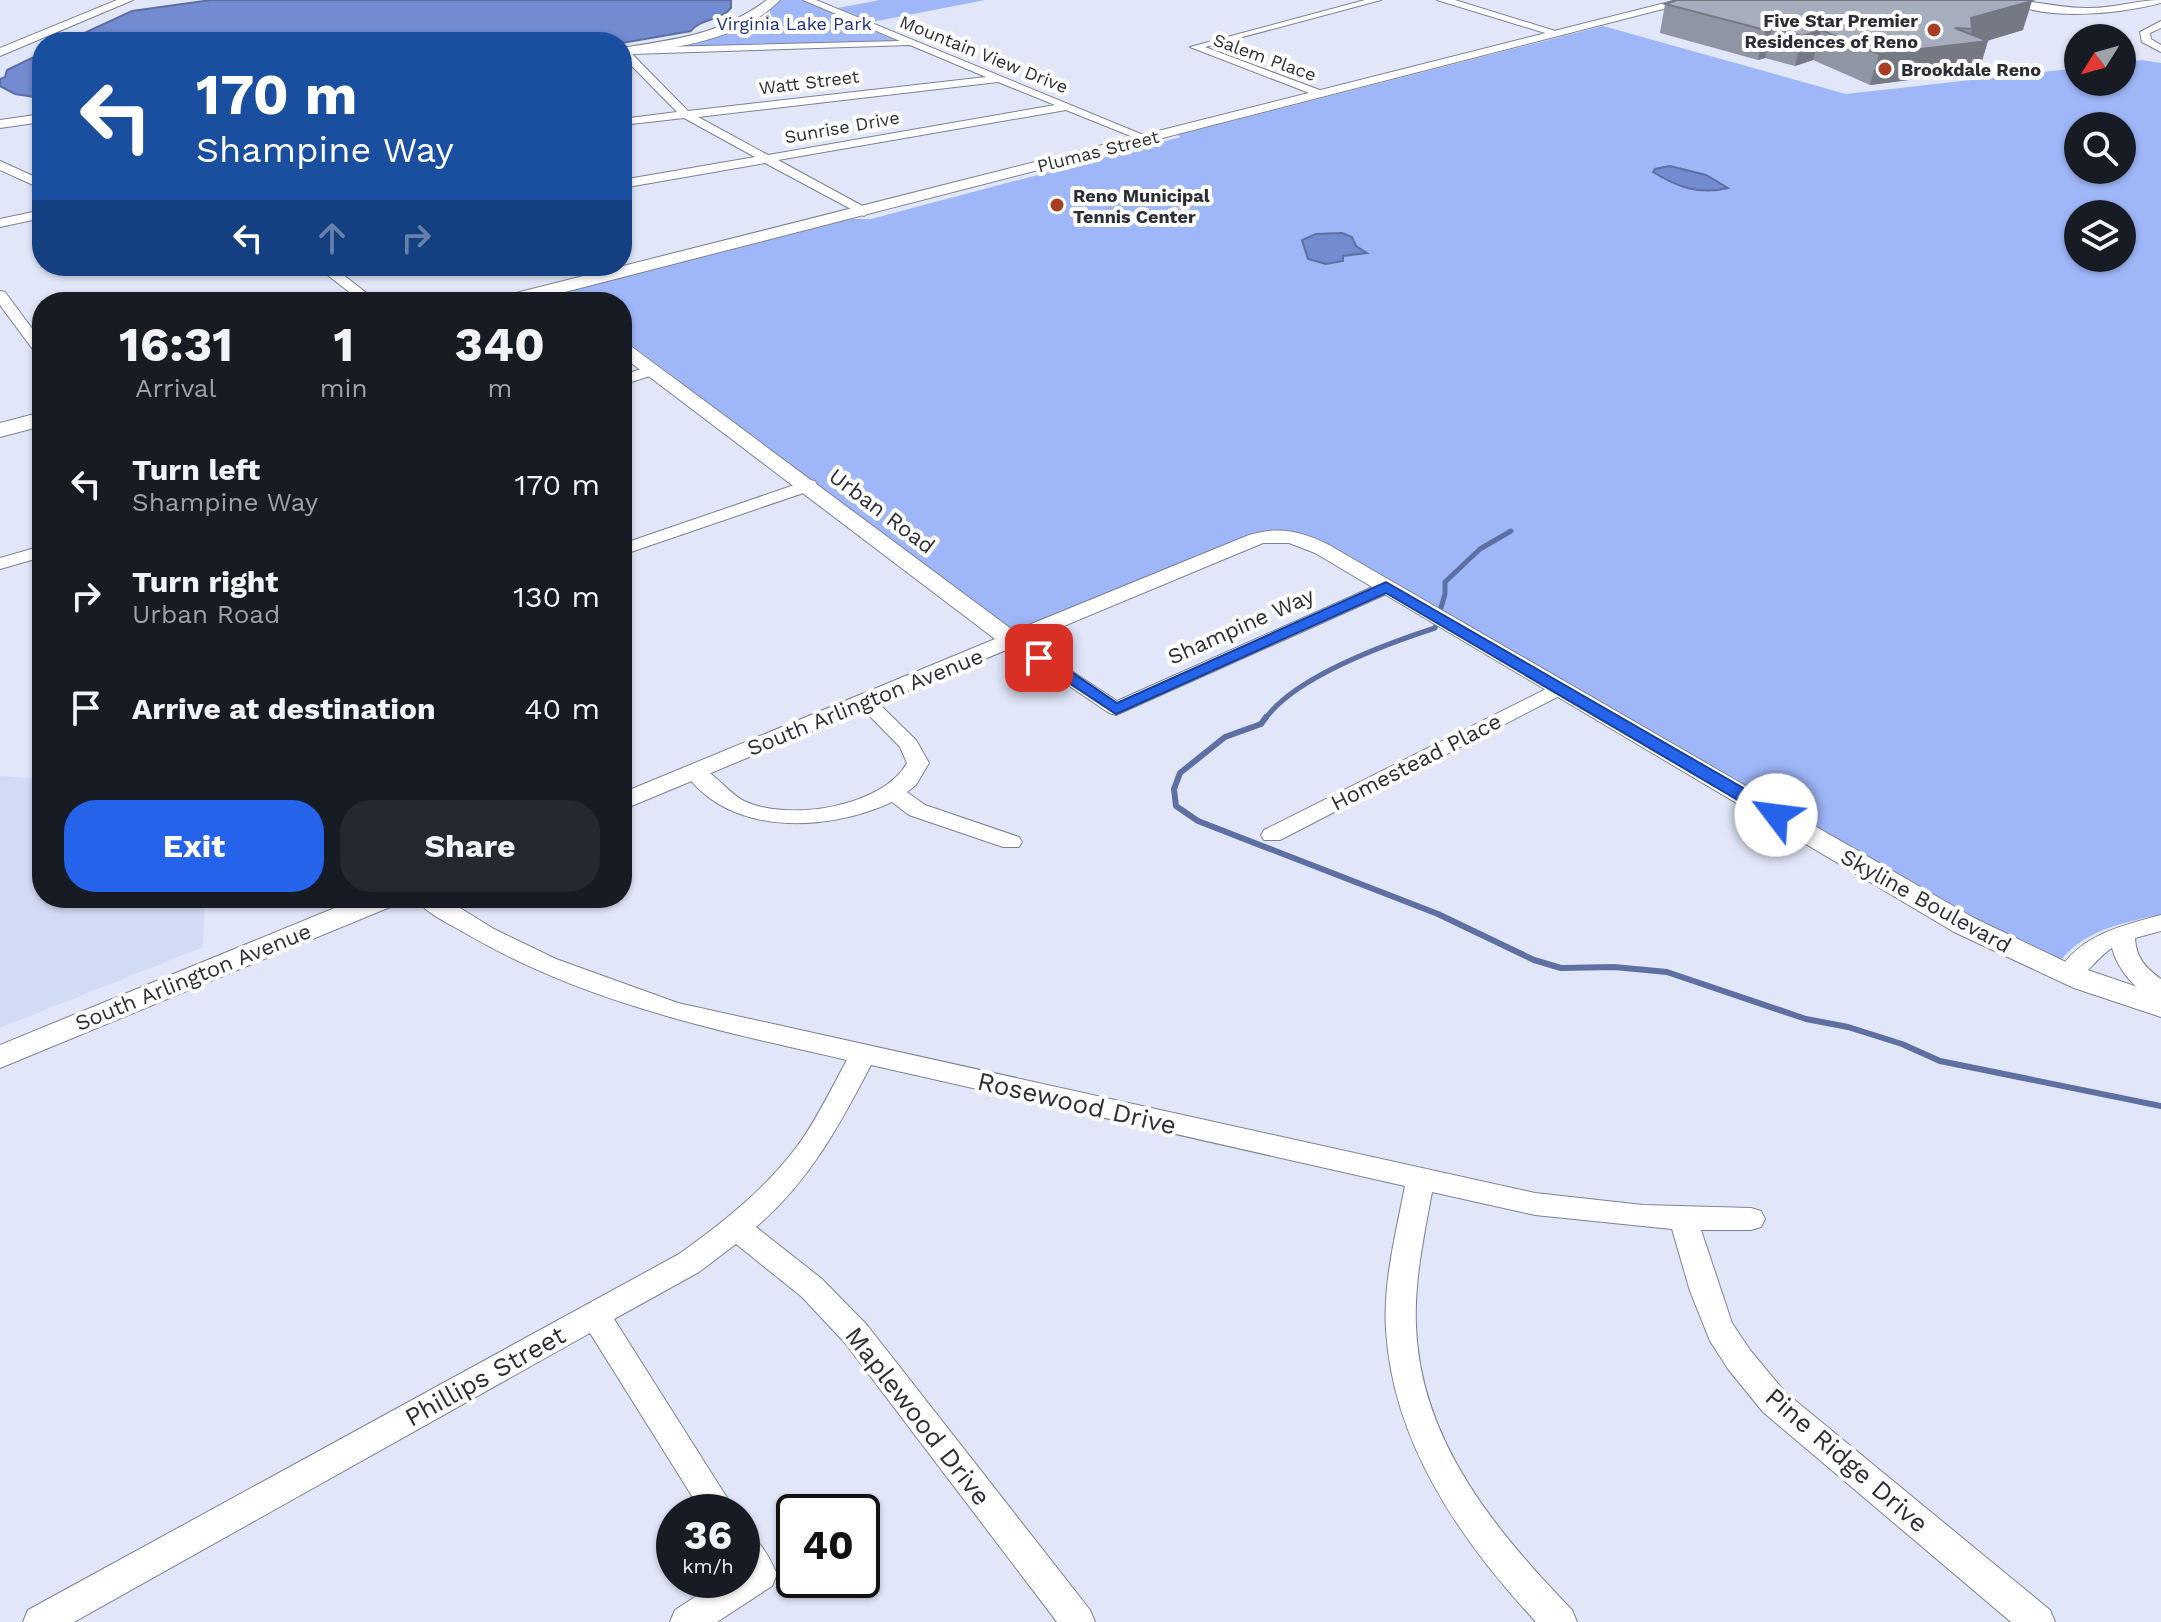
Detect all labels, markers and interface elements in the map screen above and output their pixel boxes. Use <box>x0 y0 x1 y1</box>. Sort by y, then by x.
place label: Five Star Premier Residences of Reno <box>1745 10 1918 52</box>
street label: Mountain View Drive <box>897 11 1071 97</box>
park label: Virginia Lake Park <box>716 13 872 34</box>
marker: Five Star Premier Residences of Reno <box>1925 21 1943 39</box>
north arrow <box>2064 24 2136 96</box>
map controls <box>2064 24 2136 272</box>
street label: Salem Place <box>1211 29 1319 85</box>
place label: Brookdale Reno <box>1901 59 2041 80</box>
marker: Brookdale Reno <box>1876 60 1894 78</box>
text: 170 m <box>196 62 358 128</box>
icon: left <box>64 64 168 168</box>
street label: Watt Street <box>758 65 861 99</box>
street label: Sunrise Drive <box>783 107 901 147</box>
button: search <box>2064 112 2136 184</box>
street label: Plumas Street <box>1035 126 1161 176</box>
text: Shampine Way <box>196 129 454 171</box>
place label: Reno Municipal Tennis Center <box>1073 185 1210 227</box>
marker: Reno Municipal Tennis Center <box>1048 196 1066 214</box>
button: layers <box>2064 200 2136 272</box>
icon: left <box>226 216 270 260</box>
icon: ahead <box>310 216 354 260</box>
icon: right <box>394 216 438 260</box>
text: 16:31 <box>119 316 233 373</box>
text: 1 <box>333 316 354 373</box>
text: 340 <box>455 316 545 373</box>
text: Arrival <box>135 373 217 403</box>
text: min <box>320 373 368 403</box>
text: m <box>487 373 512 403</box>
text: Turn left <box>132 452 260 487</box>
icon: left <box>64 462 108 506</box>
street label: Urban Road <box>824 463 940 559</box>
text: 170 m <box>515 467 600 502</box>
text: Shampine Way <box>132 487 318 517</box>
text: Turn right <box>132 564 278 599</box>
icon: right <box>64 574 108 618</box>
text: 130 m <box>513 579 600 614</box>
street label: Shampine Way <box>1164 582 1319 669</box>
text: Urban Road <box>132 599 280 629</box>
pin <box>1005 624 1073 692</box>
icon: arrive <box>1017 636 1061 680</box>
street label: South Arlington Avenue <box>743 643 987 761</box>
icon: arrive <box>64 686 108 730</box>
text: Arrive at destination <box>132 691 436 726</box>
text: 40 m <box>524 691 600 726</box>
street label: Homestead Place <box>1327 708 1505 816</box>
position arrow <box>1734 773 1818 857</box>
button: Exit <box>64 800 324 892</box>
button: Share <box>340 800 600 892</box>
street label: Skyline Boulevard <box>1837 844 2015 958</box>
street label: South Arlington Avenue <box>71 918 315 1036</box>
street label: Rosewood Drive <box>975 1066 1179 1140</box>
street label: Phillips Street <box>400 1319 571 1432</box>
street label: Maplewood Drive <box>839 1321 997 1511</box>
street label: Pine Ridge Drive <box>1760 1381 1934 1539</box>
speed limit sign: 40 <box>776 1494 880 1598</box>
text: 36 <box>684 1512 732 1559</box>
text: km/h <box>682 1554 734 1578</box>

